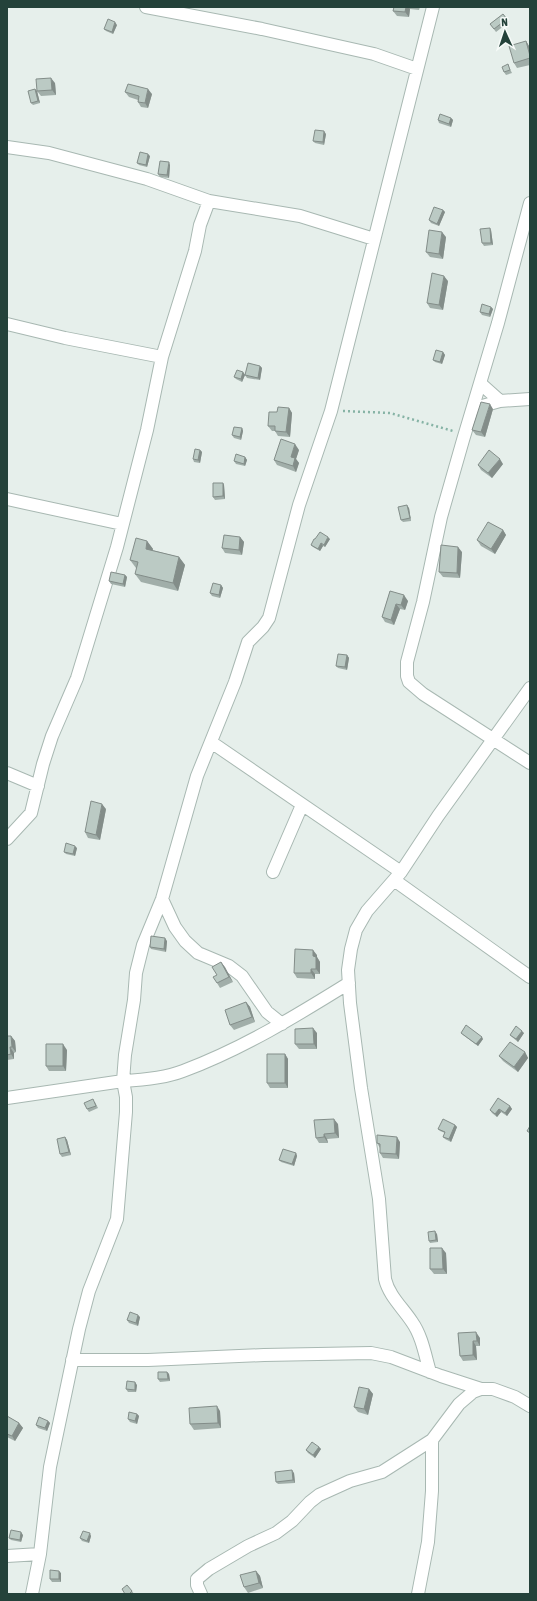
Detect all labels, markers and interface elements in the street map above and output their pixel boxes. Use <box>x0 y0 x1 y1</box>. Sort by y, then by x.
north arrow <box>485 12 525 52</box>
text: N <box>501 16 508 28</box>

